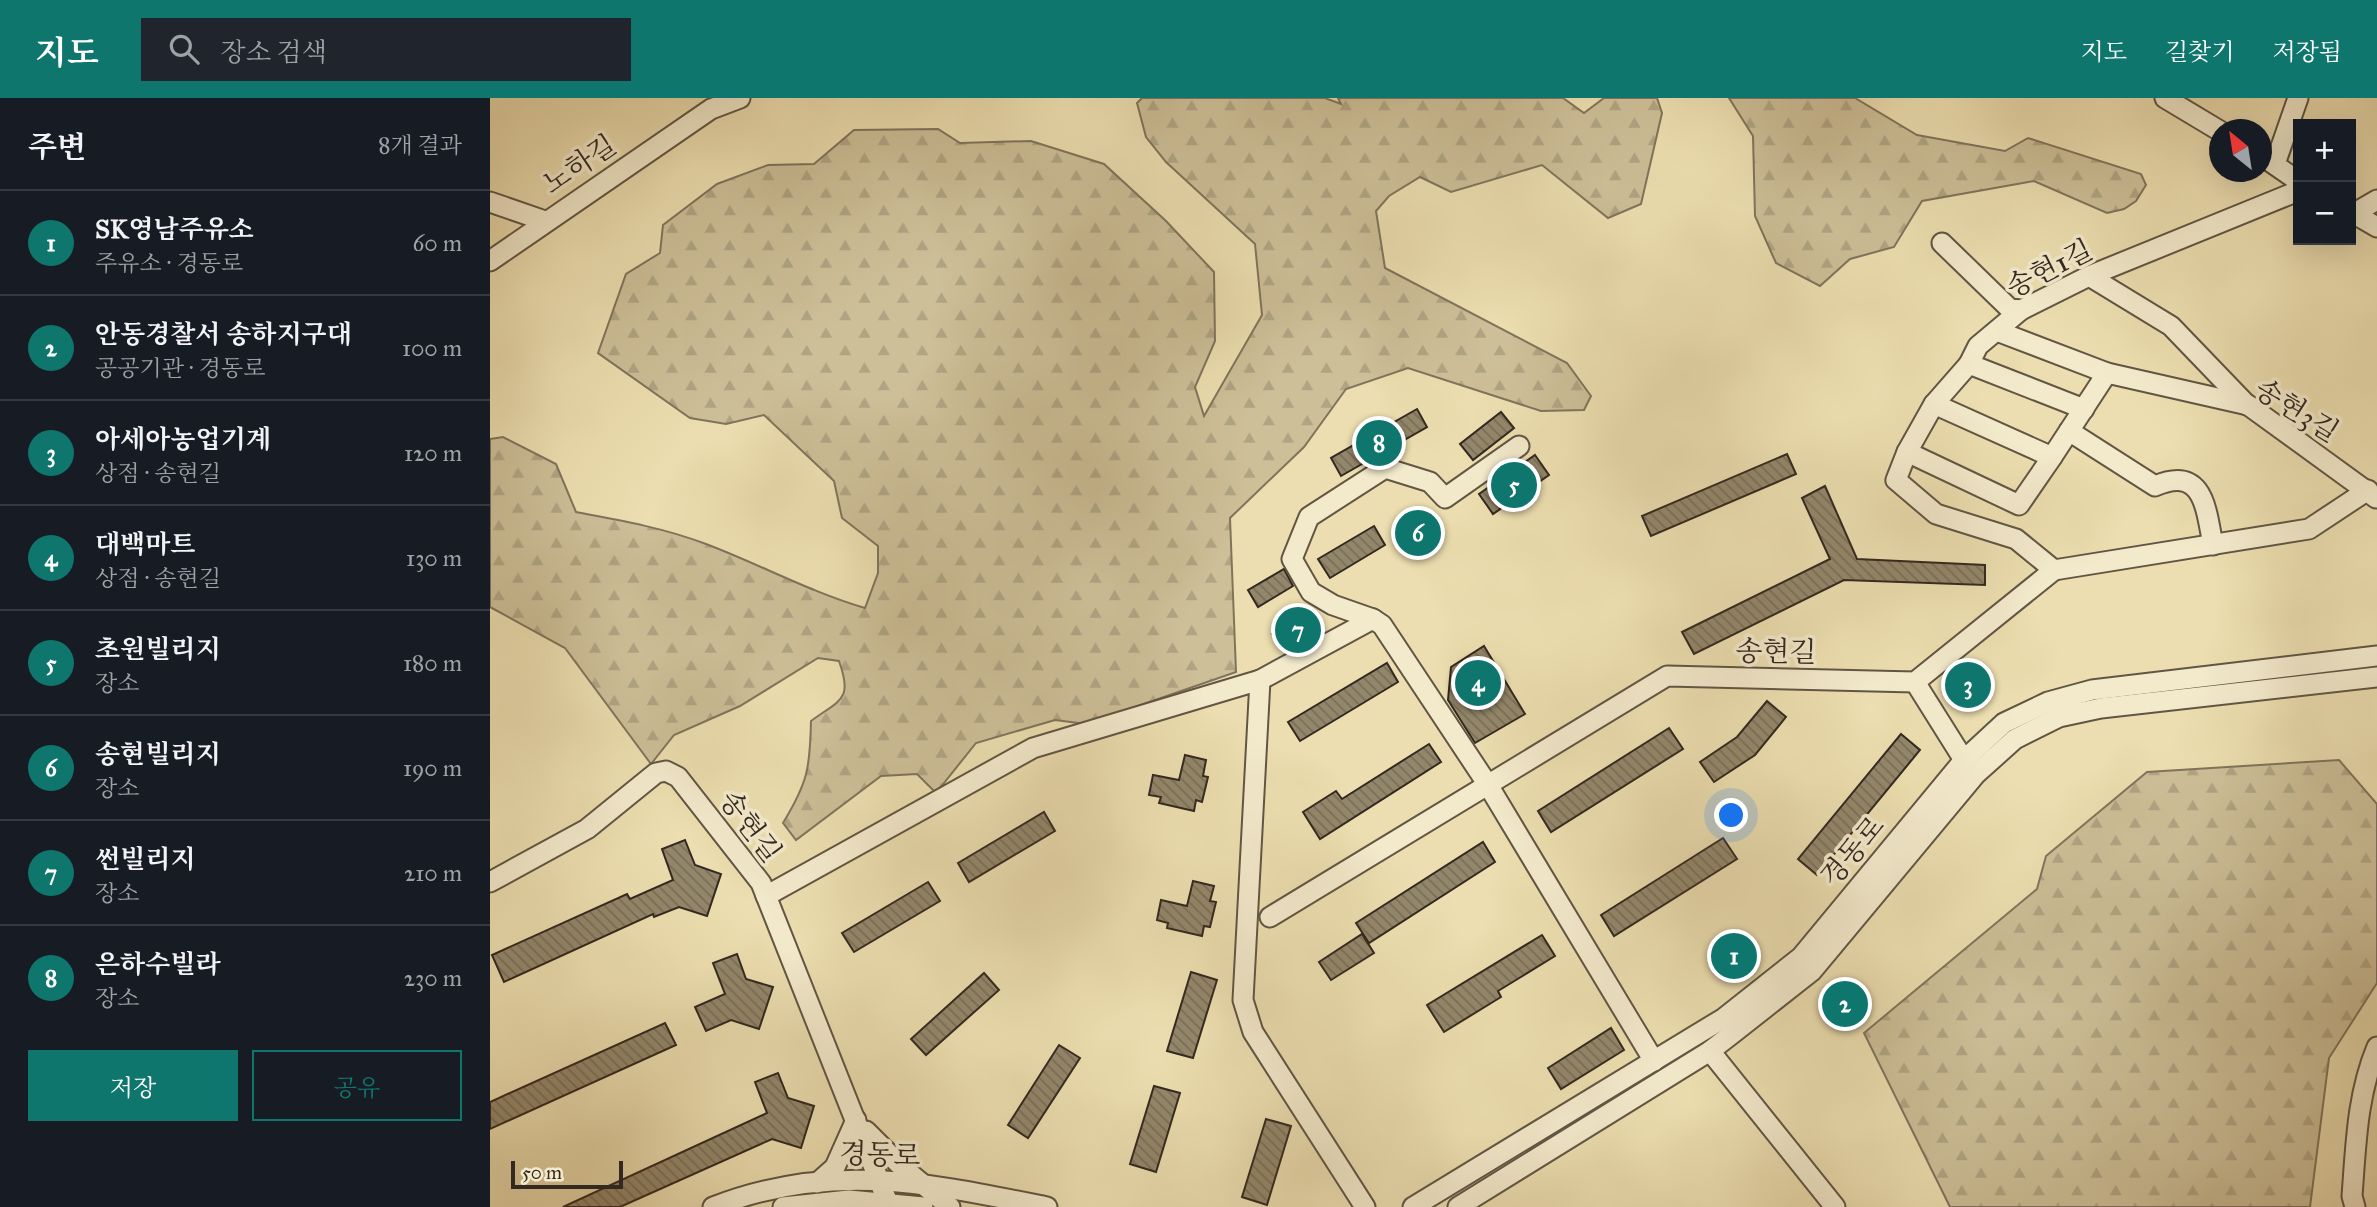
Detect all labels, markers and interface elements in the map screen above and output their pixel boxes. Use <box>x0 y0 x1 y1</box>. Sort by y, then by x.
search box <box>141 18 631 81</box>
icon: search <box>165 30 203 68</box>
text: 지도 <box>35 33 99 73</box>
text: 장소 검색 <box>221 36 327 68</box>
text: 지도 <box>2081 37 2127 67</box>
text: 길찾기 <box>2165 37 2234 67</box>
text: 저장됨 <box>2272 37 2342 67</box>
north arrow <box>2209 119 2272 182</box>
map controls <box>2293 119 2356 245</box>
button: + <box>2293 119 2356 182</box>
street label: 노하길 <box>536 127 623 202</box>
text: 주변 <box>28 129 86 165</box>
text: 8개 결과 <box>378 131 462 159</box>
button: − <box>2293 182 2356 245</box>
text: SK영남주유소 <box>95 213 254 245</box>
text: 1 <box>46 229 56 257</box>
text: 60 m <box>413 229 462 257</box>
street label: 송현1길 <box>2000 232 2098 305</box>
text: 주유소 · 경동로 <box>95 249 243 277</box>
text: 안동경찰서 송하지구대 <box>95 318 352 350</box>
text: 2 <box>45 334 57 362</box>
text: 100 m <box>402 334 462 362</box>
text: 공공기관 · 경동로 <box>95 354 265 382</box>
street label: 송현3길 <box>2248 371 2345 450</box>
pin: 8 <box>1356 417 1402 469</box>
text: 아세아농업기계 <box>95 423 271 455</box>
text: 3 <box>46 439 56 467</box>
text: 120 m <box>404 439 462 467</box>
text: 상점 · 송현길 <box>95 459 221 487</box>
pin: 5 <box>1491 459 1537 511</box>
pin: 6 <box>1395 507 1441 559</box>
text: 대백마트 <box>95 528 195 560</box>
text: 4 <box>45 544 57 572</box>
text: 130 m <box>406 544 462 572</box>
text: 상점 · 송현길 <box>95 564 221 592</box>
pin: 7 <box>1275 604 1321 656</box>
text: 초원빌리지 <box>95 633 221 665</box>
street label: 송현길 <box>1735 633 1817 670</box>
text: 5 <box>46 649 56 677</box>
text: 180 m <box>403 649 462 677</box>
pin: 4 <box>1455 657 1501 709</box>
pin: 3 <box>1945 659 1991 711</box>
text: 장소 <box>95 669 139 697</box>
text: 송현빌리지 <box>95 738 221 770</box>
text: 6 <box>45 754 57 782</box>
text: 190 m <box>403 754 462 782</box>
text: 장소 <box>95 774 139 802</box>
street label: 송현길 <box>712 783 789 869</box>
your location <box>1714 798 1748 832</box>
street label: 경동로 <box>1813 809 1892 894</box>
text: 썬빌리지 <box>95 843 195 875</box>
text: 7 <box>45 859 57 887</box>
text: 210 m <box>404 859 462 887</box>
text: 장소 <box>95 879 139 907</box>
pin: 1 <box>1711 930 1757 982</box>
text: 은하수빌라 <box>95 948 221 980</box>
text: 8 <box>45 964 57 992</box>
text: 230 m <box>404 964 462 992</box>
pin: 2 <box>1822 978 1868 1030</box>
text: 장소 <box>95 984 139 1012</box>
button: 저장 <box>28 1050 238 1121</box>
button: 공유 <box>252 1050 462 1121</box>
street label: 경동로 <box>839 1136 921 1173</box>
scale bar <box>511 1158 623 1190</box>
text: 50 m <box>522 1161 562 1184</box>

